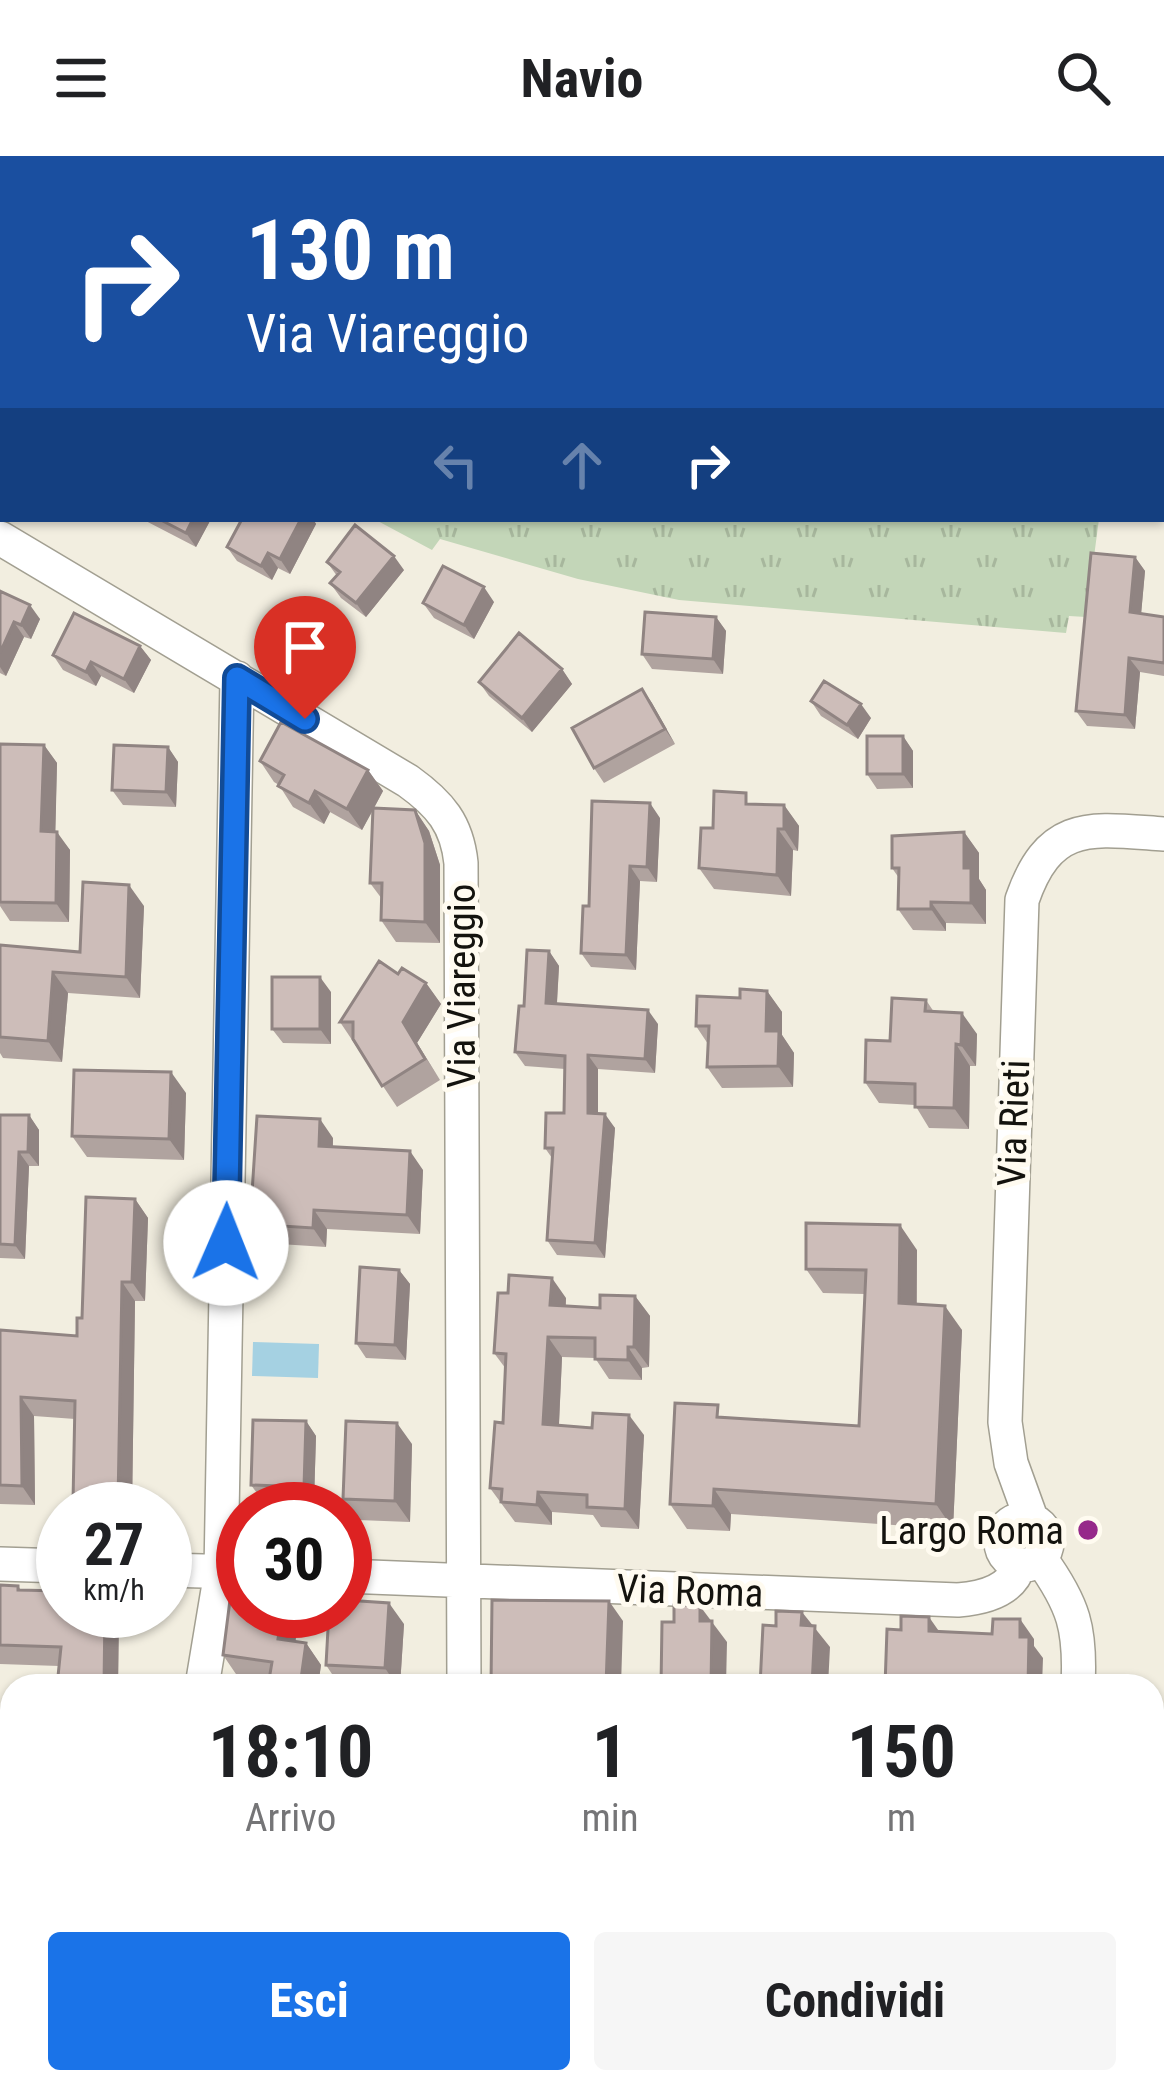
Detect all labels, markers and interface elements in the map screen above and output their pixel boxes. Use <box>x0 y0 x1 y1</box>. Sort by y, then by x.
icon: menu <box>48 45 114 111</box>
icon: search <box>1050 45 1116 111</box>
text: Navio <box>521 47 643 110</box>
text: 130 m <box>246 201 455 300</box>
icon: right <box>48 204 204 360</box>
text: Via Viareggio <box>246 302 529 365</box>
icon: left <box>423 432 489 498</box>
icon: ahead <box>549 432 615 498</box>
icon: right <box>675 432 741 498</box>
pin <box>254 596 356 719</box>
icon: arrive <box>272 614 338 680</box>
street label: Via Viareggio <box>439 884 485 1088</box>
street label: Via Rieti <box>989 1059 1039 1187</box>
position arrow <box>163 1180 289 1306</box>
speed limit sign: 30 <box>216 1482 372 1638</box>
place label: Largo Roma <box>879 1508 1064 1554</box>
text: 27 <box>84 1509 144 1580</box>
marker: Largo Roma <box>1075 1517 1101 1543</box>
street label: Via Roma <box>616 1565 764 1617</box>
text: km/h <box>83 1572 145 1607</box>
text: 18:10 <box>208 1710 373 1795</box>
text: 1 <box>592 1710 628 1795</box>
text: 150 <box>847 1710 956 1795</box>
text: Arrivo <box>245 1795 336 1841</box>
text: min <box>581 1795 639 1841</box>
text: m <box>887 1795 916 1841</box>
button: Esci <box>48 1932 570 2070</box>
button: Condividi <box>594 1932 1116 2070</box>

